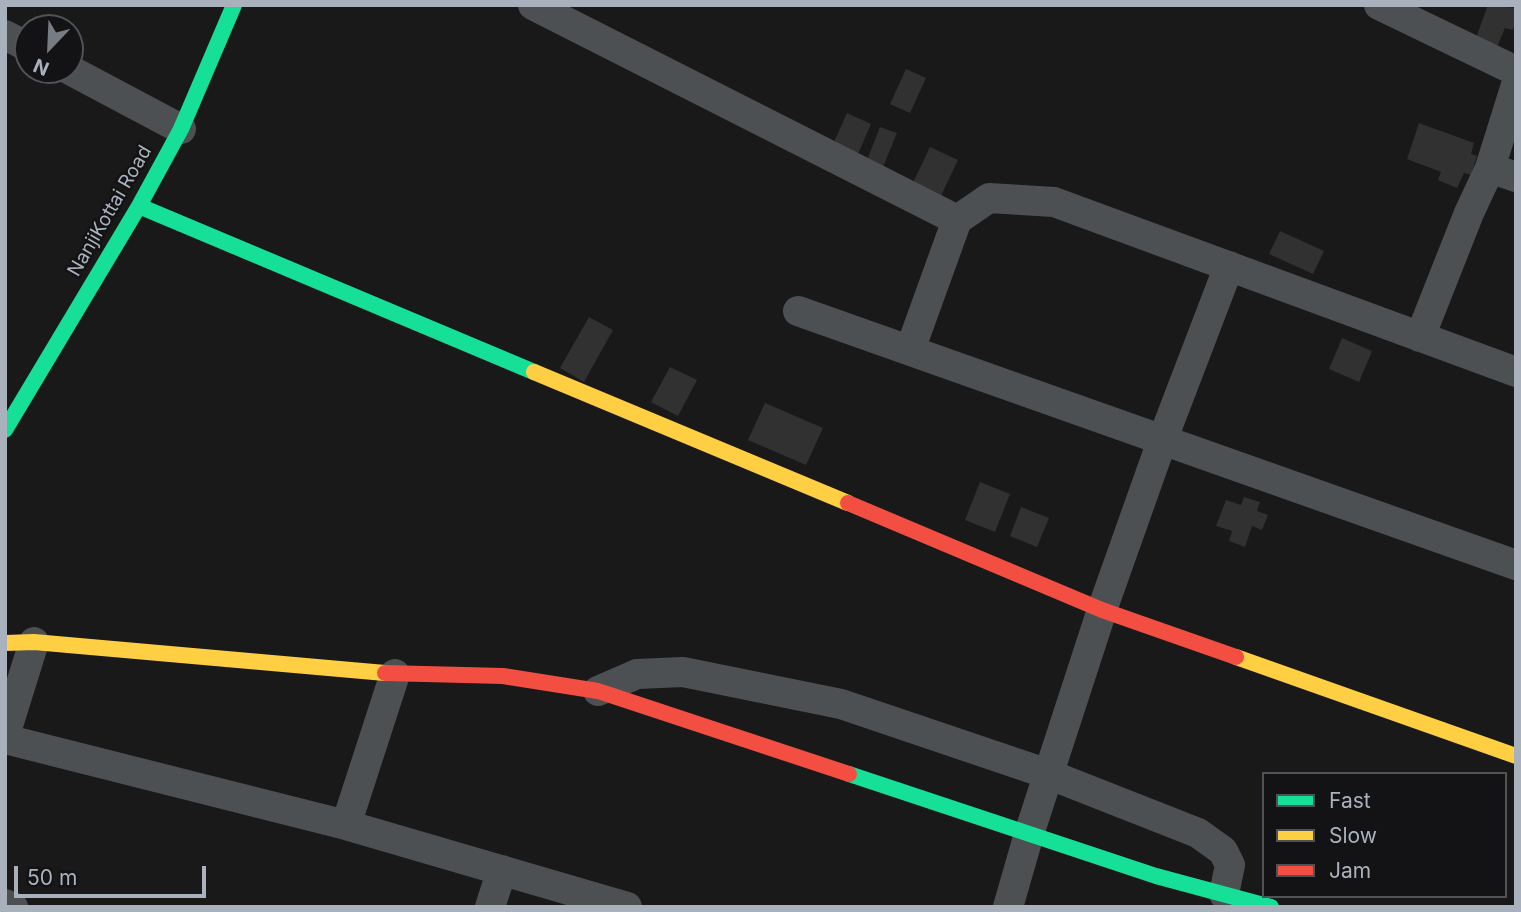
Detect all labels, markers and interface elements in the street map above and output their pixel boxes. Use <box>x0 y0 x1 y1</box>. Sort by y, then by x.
north arrow <box>14 14 84 84</box>
text: N <box>30 54 53 80</box>
street label: NanjiKottai Road <box>63 142 157 280</box>
legend <box>1262 772 1507 898</box>
text: Fast <box>1329 788 1371 813</box>
text: Slow <box>1329 823 1377 848</box>
scale bar <box>18 852 210 896</box>
text: Jam <box>1329 858 1371 883</box>
text: 50 m <box>27 865 77 890</box>

